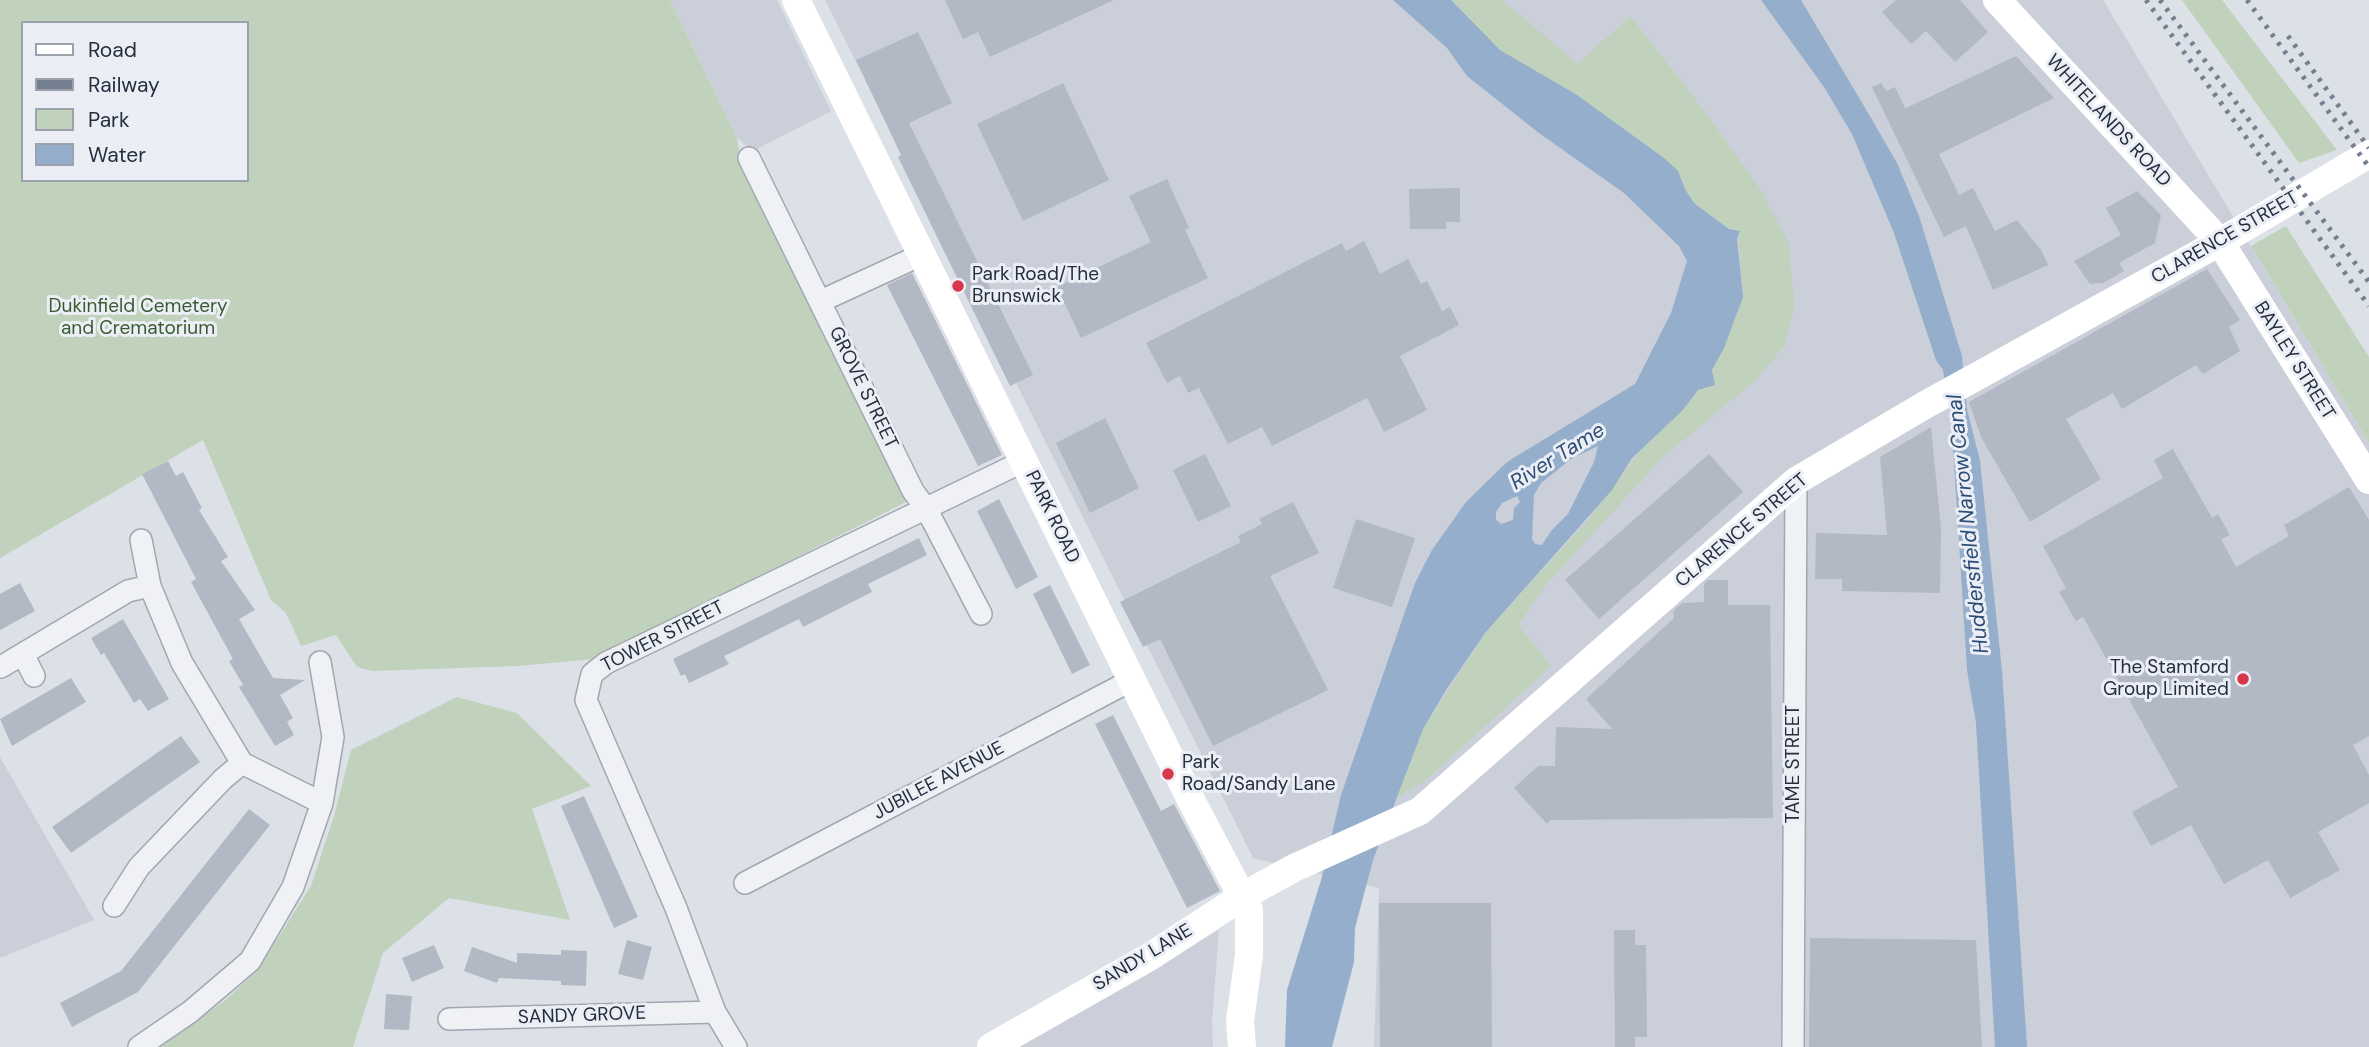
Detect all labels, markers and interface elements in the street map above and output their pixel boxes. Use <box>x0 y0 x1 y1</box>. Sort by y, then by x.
legend <box>21 21 248 182</box>
text: Road <box>88 36 137 64</box>
street label: WHITELANDS ROAD <box>2041 50 2175 192</box>
text: Railway <box>88 71 160 99</box>
text: Park <box>88 106 129 134</box>
text: Water <box>88 141 146 169</box>
street label: CLARENCE STREET <box>2148 187 2302 289</box>
place label: Park Road/The Brunswick <box>972 264 1099 308</box>
marker: Park Road/The Brunswick <box>950 278 966 294</box>
park label: Dukinfield Cemetery and Crematorium <box>48 296 228 340</box>
street label: BAYLEY STREET <box>2249 298 2339 424</box>
street label: GROVE STREET <box>824 323 902 453</box>
water label: Huddersfield Narrow Canal <box>1943 393 1995 655</box>
water label: River Tame <box>1506 418 1610 496</box>
street label: PARK ROAD <box>1020 467 1084 567</box>
street label: CLARENCE STREET <box>1671 469 1813 593</box>
street label: TOWER STREET <box>598 596 728 678</box>
place label: The Stamford Group Limited <box>2103 657 2229 701</box>
marker: The Stamford Group Limited <box>2235 671 2251 687</box>
street label: TAME STREET <box>1783 705 1805 823</box>
street label: JUBILEE AVENUE <box>870 737 1008 825</box>
place label: Park Road/Sandy Lane <box>1182 752 1336 796</box>
marker: Park Road/Sandy Lane <box>1160 766 1176 782</box>
street label: SANDY LANE <box>1089 920 1197 996</box>
street label: SANDY GROVE <box>517 1002 647 1030</box>

